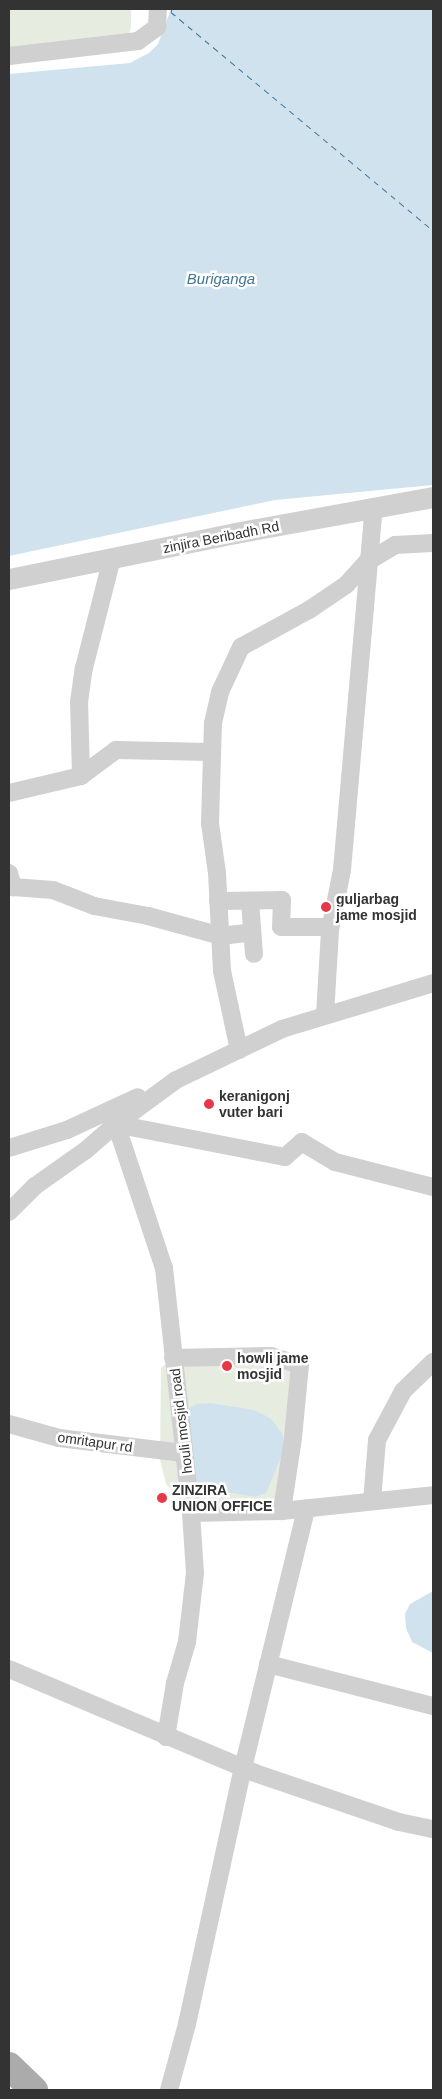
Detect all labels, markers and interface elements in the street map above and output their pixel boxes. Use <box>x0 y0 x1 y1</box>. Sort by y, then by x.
water label: Buriganga <box>187 270 255 288</box>
street label: zinjira Beribadh Rd <box>161 517 281 557</box>
place label: guljarbag jame mosjid <box>336 891 417 924</box>
marker: guljarbag jame mosjid <box>320 901 332 913</box>
place label: keranigonj vuter bari <box>219 1088 290 1120</box>
marker: keranigonj vuter bari <box>203 1098 215 1110</box>
place label: howli jame mosjid <box>237 1350 309 1382</box>
marker: howli jame mosjid <box>221 1360 233 1372</box>
street label: houli mosjid road <box>166 1367 196 1475</box>
street label: omritapur rd <box>56 1428 134 1456</box>
place label: ZINZIRA UNION OFFICE <box>172 1482 272 1514</box>
marker: ZINZIRA UNION OFFICE <box>156 1492 168 1504</box>

